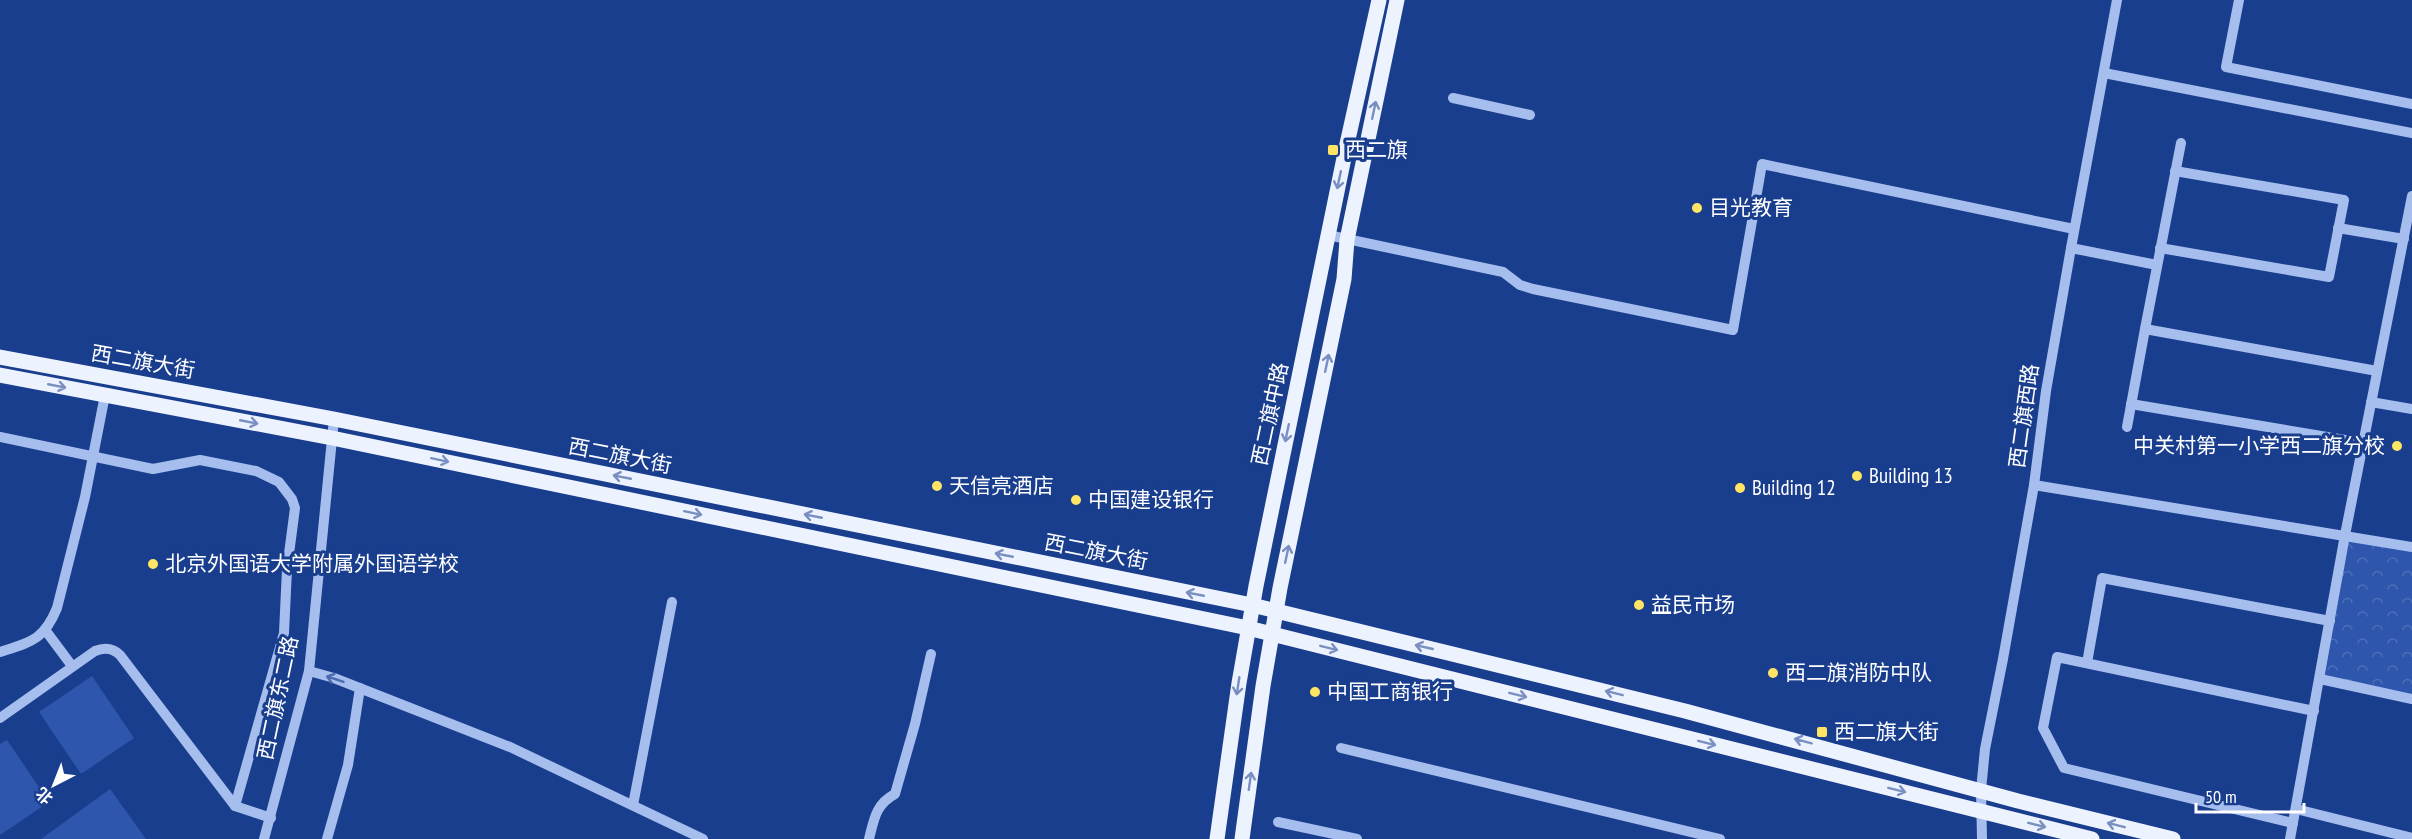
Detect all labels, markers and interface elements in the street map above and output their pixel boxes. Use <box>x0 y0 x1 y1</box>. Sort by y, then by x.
one-way arrow <box>1369 101 1380 120</box>
place label: 西二旗 <box>1345 136 1408 163</box>
marker: 西二旗 <box>1326 143 1340 157</box>
one-way arrow <box>1333 170 1344 190</box>
place label: 目光教育 <box>1709 194 1793 221</box>
marker: 目光教育 <box>1690 201 1704 215</box>
street label: 西二旗大街 <box>89 339 197 384</box>
one-way arrow <box>1322 354 1333 373</box>
street label: 西二旗中路 <box>1245 360 1294 468</box>
street label: 西二旗西路 <box>2003 362 2044 470</box>
one-way arrow <box>47 381 67 392</box>
one-way arrow <box>239 417 258 428</box>
one-way arrow <box>1281 423 1292 442</box>
street label: 西二旗大街 <box>566 432 674 479</box>
place label: 中关村第一小学西二旗分校 <box>2133 432 2385 459</box>
marker: 中关村第一小学西二旗分校 <box>2390 439 2404 453</box>
one-way arrow <box>430 455 450 466</box>
place label: Building 13 <box>1869 462 1953 489</box>
marker: Building 13 <box>1850 469 1864 483</box>
one-way arrow <box>613 471 632 483</box>
place label: 天信亮酒店 <box>949 472 1054 499</box>
place label: Building 12 <box>1752 474 1836 501</box>
marker: 天信亮酒店 <box>930 479 944 493</box>
marker: Building 12 <box>1733 481 1747 495</box>
place label: 中国建设银行 <box>1088 486 1214 513</box>
marker: 中国建设银行 <box>1069 493 1083 507</box>
one-way arrow <box>683 508 702 519</box>
one-way arrow <box>804 510 823 521</box>
street label: 西二旗大街 <box>1042 528 1150 575</box>
one-way arrow <box>1282 545 1293 564</box>
one-way arrow <box>995 549 1014 560</box>
place label: 北京外国语大学附属外国语学校 <box>165 550 459 577</box>
marker: 北京外国语大学附属外国语学校 <box>146 557 160 571</box>
one-way arrow <box>1186 588 1205 599</box>
place label: 益民市场 <box>1651 591 1735 618</box>
marker: 益民市场 <box>1632 598 1646 612</box>
street label: 西二旗东二路 <box>251 633 304 762</box>
one-way arrow <box>1415 640 1434 652</box>
one-way arrow <box>1319 643 1338 655</box>
place label: 西二旗消防中队 <box>1785 659 1932 686</box>
marker: 西二旗消防中队 <box>1766 666 1780 680</box>
one-way arrow <box>326 672 345 683</box>
one-way arrow <box>1233 675 1244 695</box>
place label: 中国工商银行 <box>1327 678 1453 705</box>
marker: 中国工商银行 <box>1308 685 1322 699</box>
one-way arrow <box>1605 687 1624 699</box>
one-way arrow <box>1508 690 1527 702</box>
place label: 西二旗大街 <box>1834 718 1939 745</box>
marker: 西二旗大街 <box>1815 725 1829 739</box>
one-way arrow <box>1794 735 1813 747</box>
one-way arrow <box>1698 737 1717 749</box>
north arrow <box>24 755 84 815</box>
one-way arrow <box>1244 772 1255 791</box>
scale bar <box>2196 776 2304 814</box>
text: 北 <box>31 783 57 809</box>
one-way arrow <box>1887 784 1906 796</box>
text: 50 m <box>2205 785 2237 808</box>
one-way arrow <box>2107 819 2126 830</box>
one-way arrow <box>2027 820 2046 832</box>

